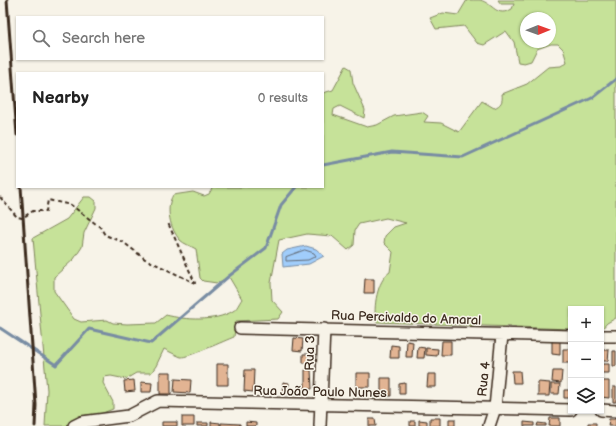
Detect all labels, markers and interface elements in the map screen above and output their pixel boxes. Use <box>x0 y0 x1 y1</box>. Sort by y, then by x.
north arrow <box>520 12 556 48</box>
search box <box>16 16 324 60</box>
icon: search <box>30 27 52 49</box>
text: Search here <box>62 29 145 48</box>
text: Nearby <box>32 88 89 108</box>
text: 0 results <box>258 90 308 106</box>
map controls <box>568 306 604 414</box>
button: + <box>568 306 604 342</box>
street label: Rua Percivaldo do Amaral <box>331 307 481 329</box>
street label: Rua 3 <box>302 335 318 371</box>
button: − <box>568 342 604 378</box>
street label: Rua 4 <box>474 361 494 397</box>
button: layers <box>568 378 604 414</box>
street label: Rua João Paulo Nunes <box>253 383 387 401</box>

